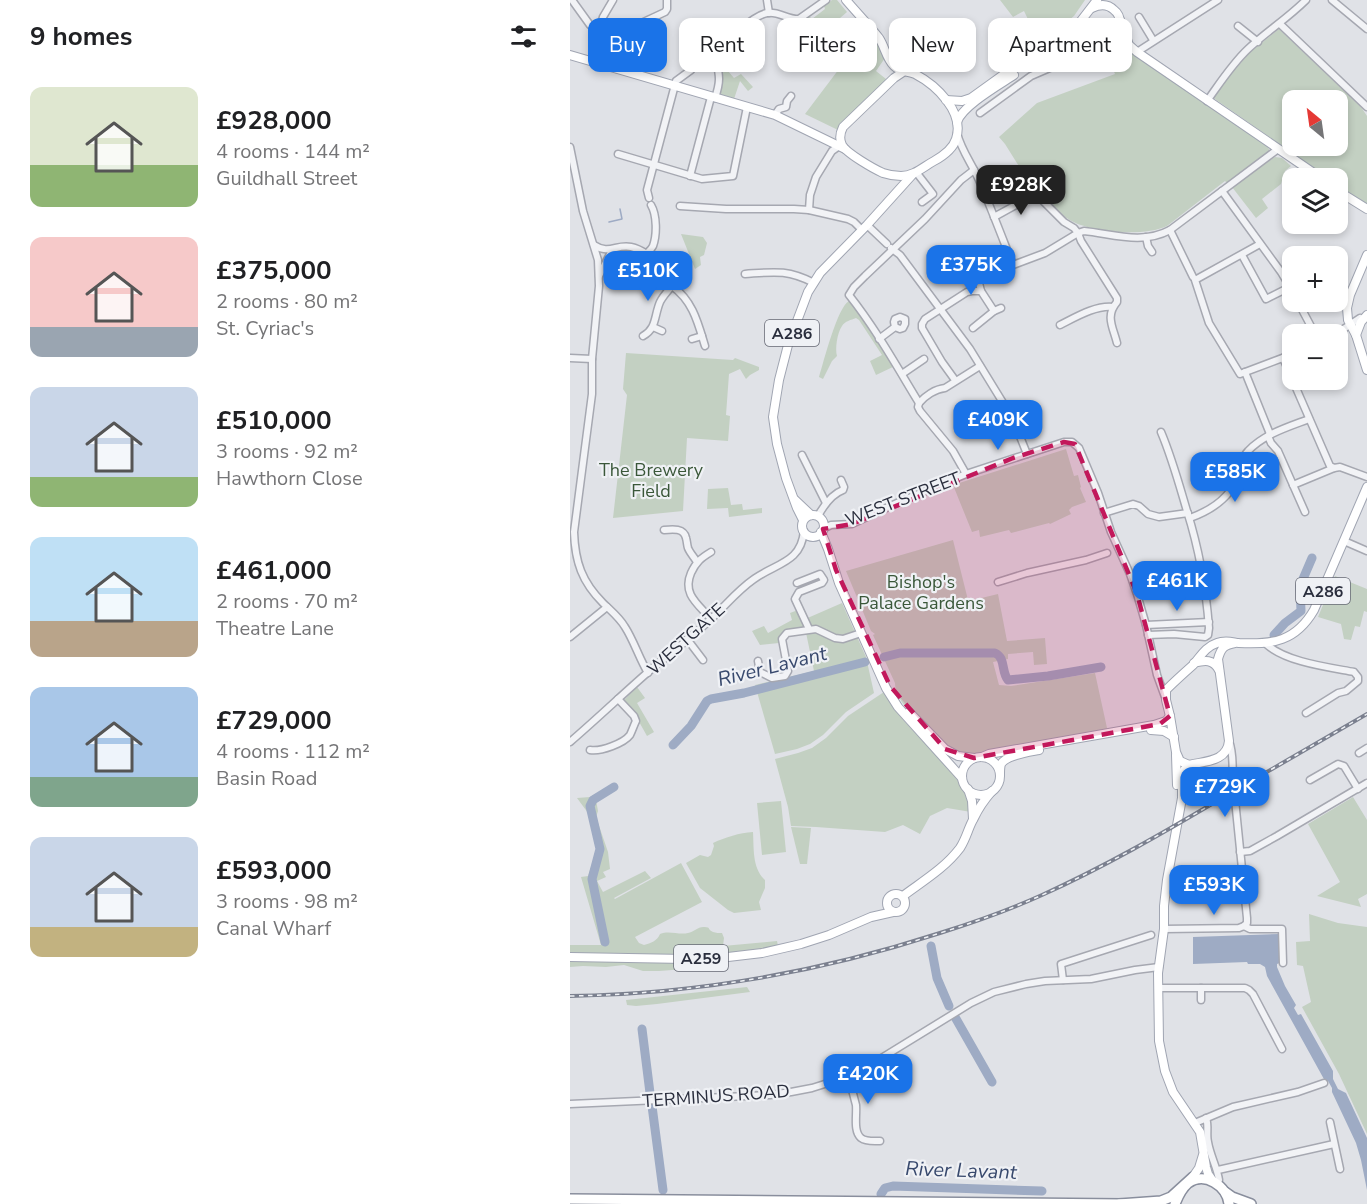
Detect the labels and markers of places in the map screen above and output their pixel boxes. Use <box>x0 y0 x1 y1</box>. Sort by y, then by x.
pin: £928K <box>979 165 1063 216</box>
pin: £375K <box>929 245 1013 296</box>
pin: £510K <box>606 251 690 302</box>
pin: £409K <box>956 400 1040 451</box>
pin: £585K <box>1193 452 1277 503</box>
pin: £461K <box>1135 561 1219 612</box>
pin: £729K <box>1183 767 1267 818</box>
pin: £593K <box>1172 865 1256 916</box>
pin: £420K <box>826 1054 910 1105</box>

